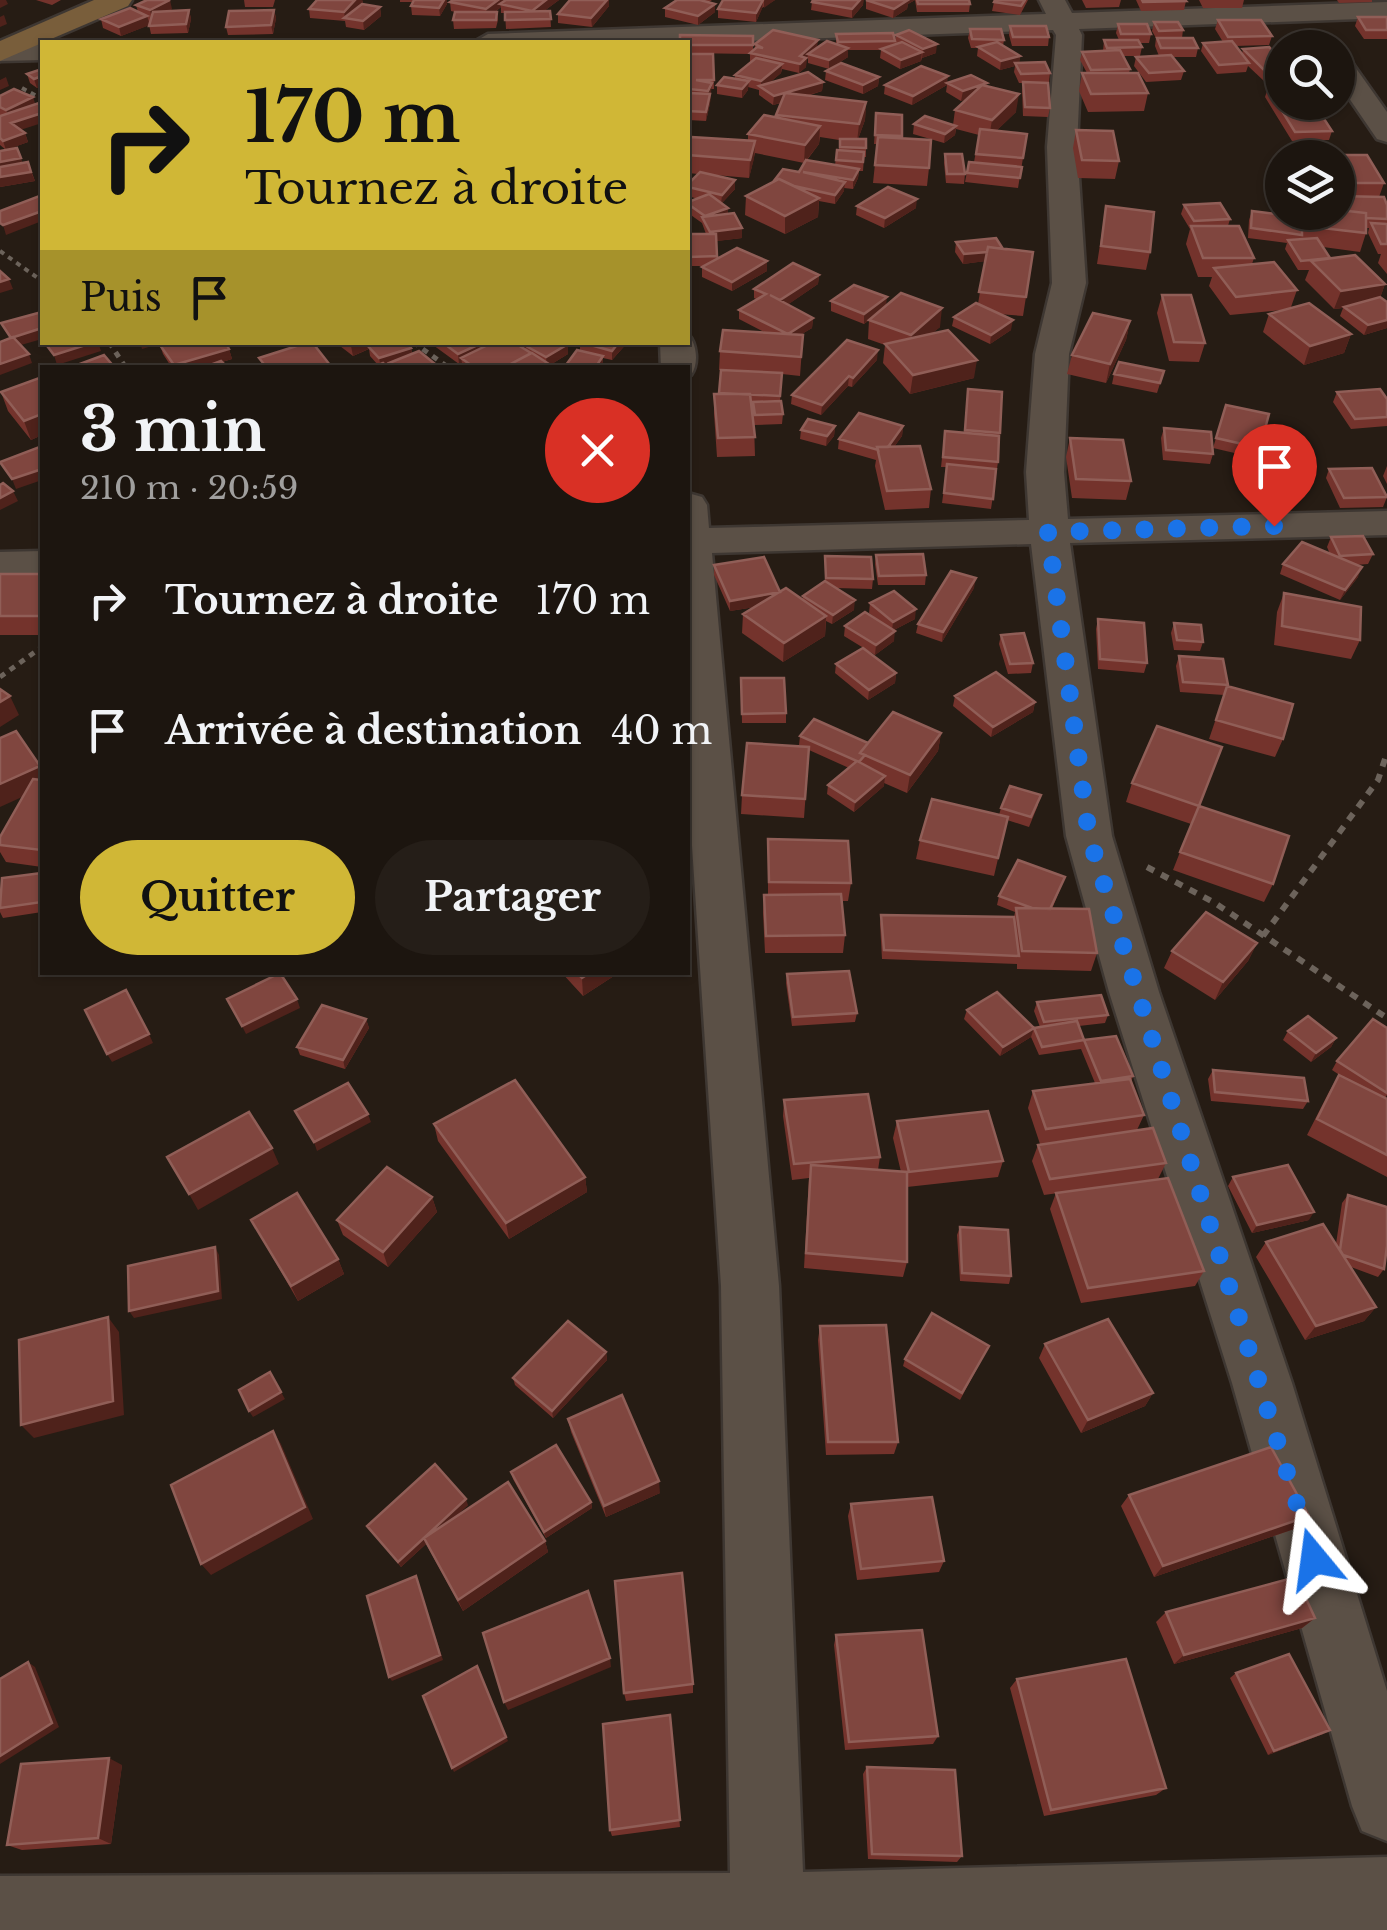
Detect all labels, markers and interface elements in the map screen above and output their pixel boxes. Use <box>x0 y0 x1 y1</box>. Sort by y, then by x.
map controls <box>1265 30 1355 230</box>
button: search <box>1265 30 1355 120</box>
text: 170 m <box>245 74 461 161</box>
icon: right <box>80 80 210 210</box>
button: layers <box>1265 140 1355 230</box>
text: Tournez à droite <box>245 160 628 216</box>
icon: arrive <box>182 270 237 325</box>
text: Puis <box>80 274 162 321</box>
text: 3 min <box>80 393 266 467</box>
button: close <box>545 398 650 503</box>
pin <box>1232 424 1317 527</box>
icon: arrive <box>1247 439 1302 494</box>
text: 210 m · 20:59 <box>80 468 298 508</box>
icon: right <box>80 573 135 628</box>
text: Tournez à droite <box>165 577 498 624</box>
text: 170 m <box>535 577 650 624</box>
icon: arrive <box>80 703 135 758</box>
text: Arrivée à destination <box>165 707 581 754</box>
text: 40 m <box>611 707 712 754</box>
button: Quitter <box>80 840 355 955</box>
button: Partager <box>375 840 650 955</box>
position arrow <box>1262 1507 1366 1611</box>

